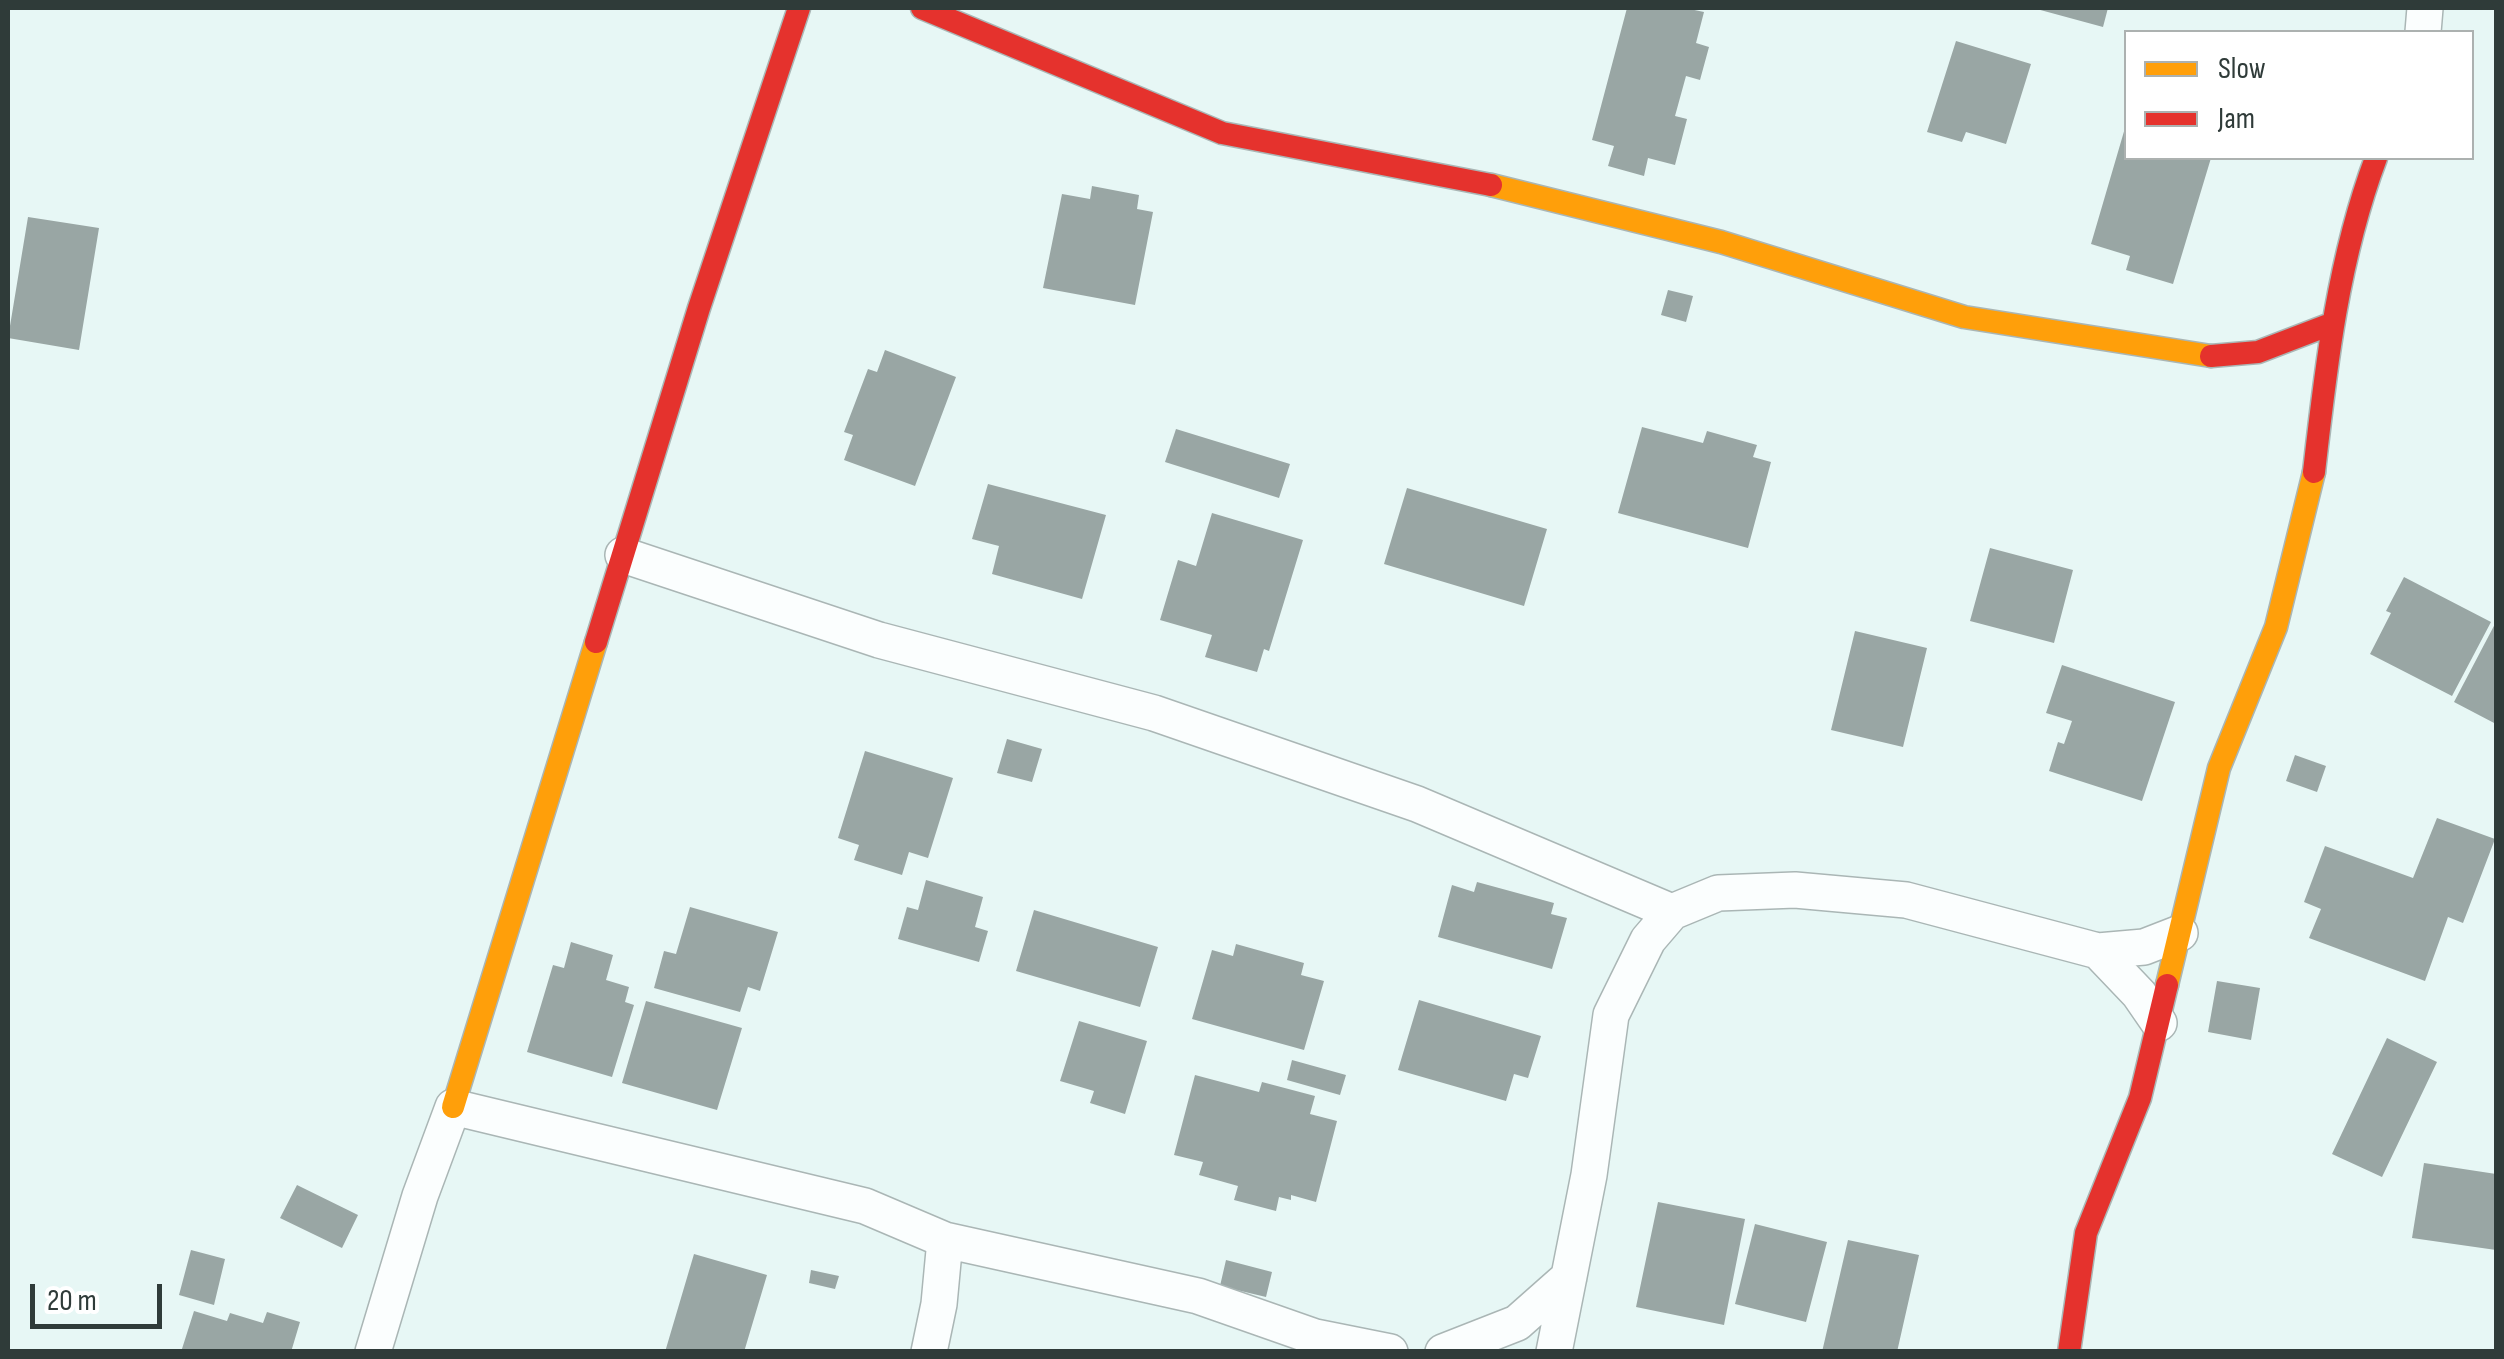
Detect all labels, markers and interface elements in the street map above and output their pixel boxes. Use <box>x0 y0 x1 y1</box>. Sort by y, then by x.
legend <box>2124 30 2474 160</box>
text: Slow <box>2218 51 2266 87</box>
text: Jam <box>2218 101 2255 137</box>
scale bar <box>35 1264 168 1326</box>
text: 20 m <box>47 1283 97 1319</box>

